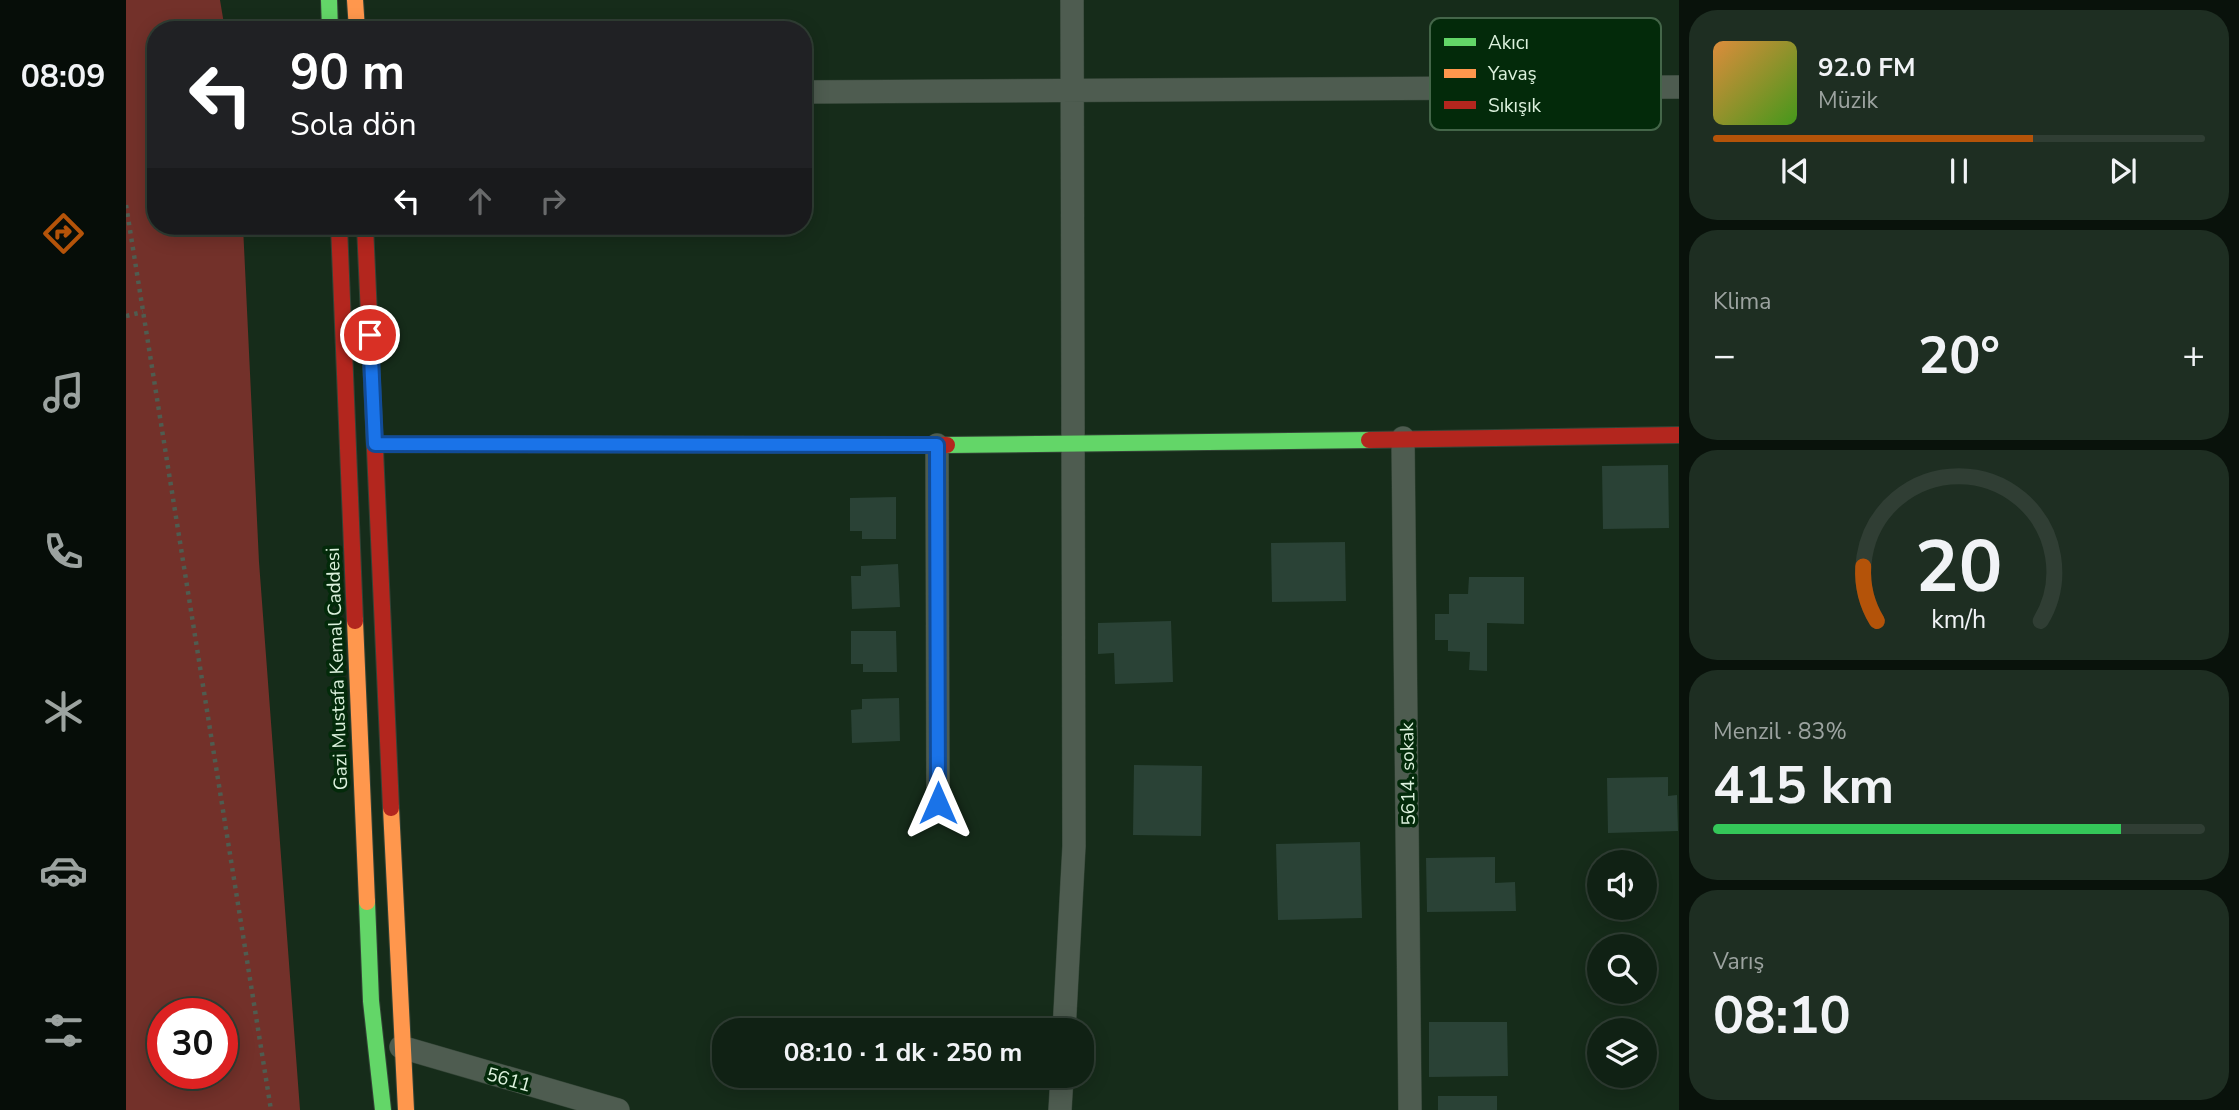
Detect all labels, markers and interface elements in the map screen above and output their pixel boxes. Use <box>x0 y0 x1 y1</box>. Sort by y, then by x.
legend <box>1430 18 1661 130</box>
text: Akıcı <box>1488 30 1529 56</box>
text: 90 m <box>290 39 405 106</box>
icon: left <box>175 49 266 140</box>
text: 92.0 FM <box>1818 50 1915 85</box>
text: 08:09 <box>21 55 105 98</box>
text: Yavaş <box>1487 61 1537 87</box>
text: Müzik <box>1818 85 1878 116</box>
text: Sıkışık <box>1488 93 1542 119</box>
text: Sola dön <box>290 103 417 146</box>
icon: previous <box>1776 152 1814 190</box>
icon: pause <box>1940 152 1978 190</box>
icon: next <box>2104 152 2142 190</box>
icon: left <box>388 182 426 220</box>
icon: ahead <box>461 182 499 220</box>
icon: right <box>534 182 572 220</box>
icon: directions <box>39 209 88 258</box>
text: Klima <box>1713 286 1771 317</box>
pin <box>340 305 400 365</box>
icon: arrive <box>351 316 389 354</box>
text: 20° <box>1918 320 2000 391</box>
text: − <box>1713 330 1736 381</box>
text: + <box>2182 330 2205 381</box>
icon: music <box>39 368 88 417</box>
text: 20 <box>1915 517 2003 617</box>
icon: phone <box>39 527 88 576</box>
street label: Gazi Mustafa Kemal Caddesi <box>320 547 354 791</box>
text: km/h <box>1931 603 1987 637</box>
icon: climate <box>39 687 88 736</box>
text: Menzil · 83% <box>1713 716 1847 747</box>
street label: 5614. sokak <box>1394 722 1422 826</box>
text: 415 km <box>1713 750 1894 821</box>
position arrow <box>901 766 975 840</box>
icon: car <box>39 846 88 895</box>
map controls <box>1587 850 1657 1088</box>
button: sound <box>1587 850 1657 920</box>
button: search <box>1587 934 1657 1004</box>
text: Varış <box>1713 946 1764 977</box>
text: 08:10 <box>1713 980 1851 1051</box>
speed limit sign: 30 <box>147 998 238 1089</box>
icon: filters <box>39 1006 88 1055</box>
button: layers <box>1587 1018 1657 1088</box>
text: 08:10 · 1 dk · 250 m <box>784 1035 1022 1070</box>
street label: 5611 <box>483 1061 534 1099</box>

